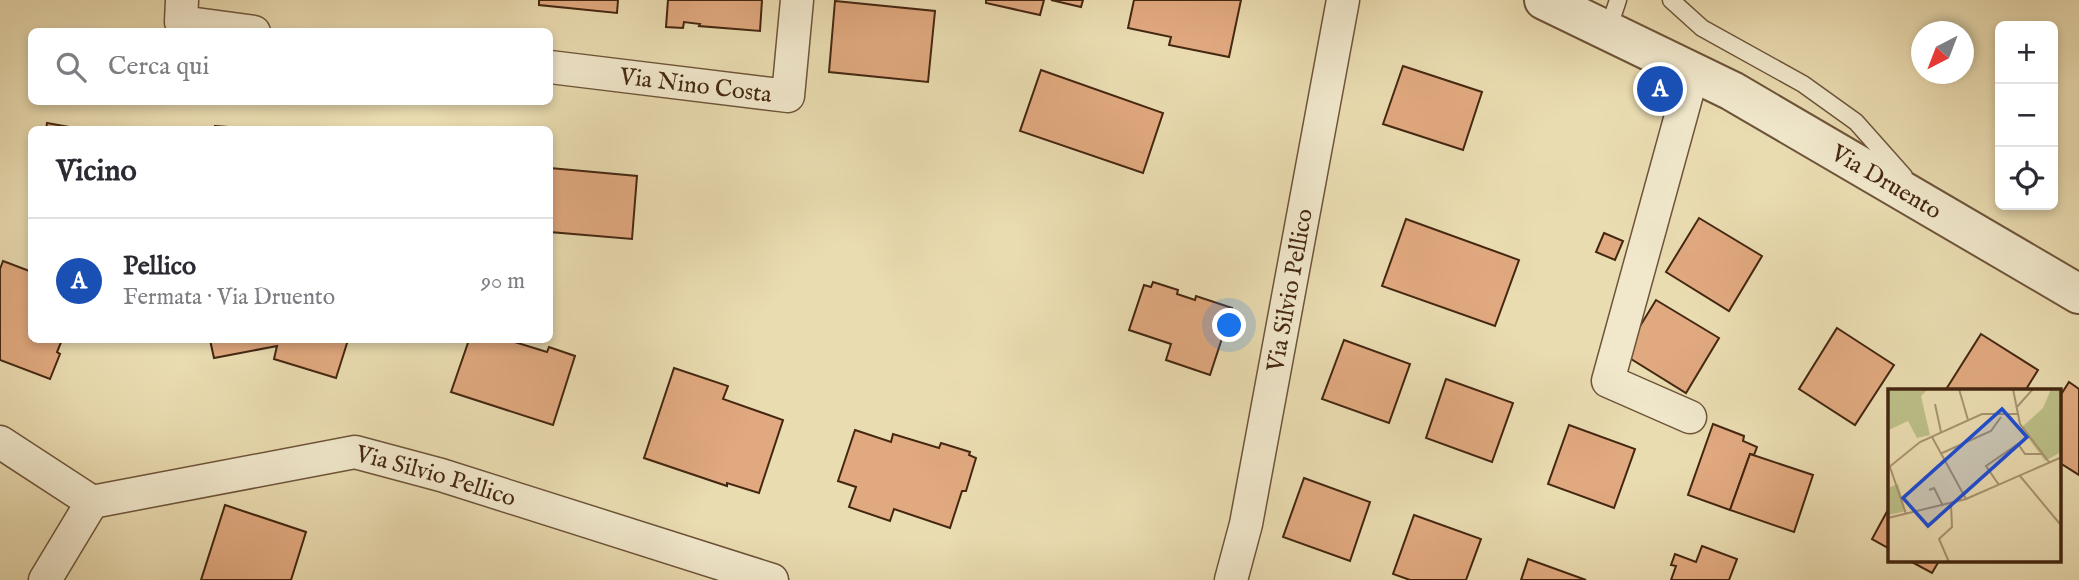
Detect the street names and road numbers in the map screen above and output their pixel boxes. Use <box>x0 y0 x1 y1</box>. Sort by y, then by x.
street label: Via Nino Costa <box>617 62 774 111</box>
street label: Via Druento <box>1824 138 1947 227</box>
street label: Via Silvio Pellico <box>1260 206 1321 375</box>
street label: Via Silvio Pellico <box>351 439 520 515</box>

